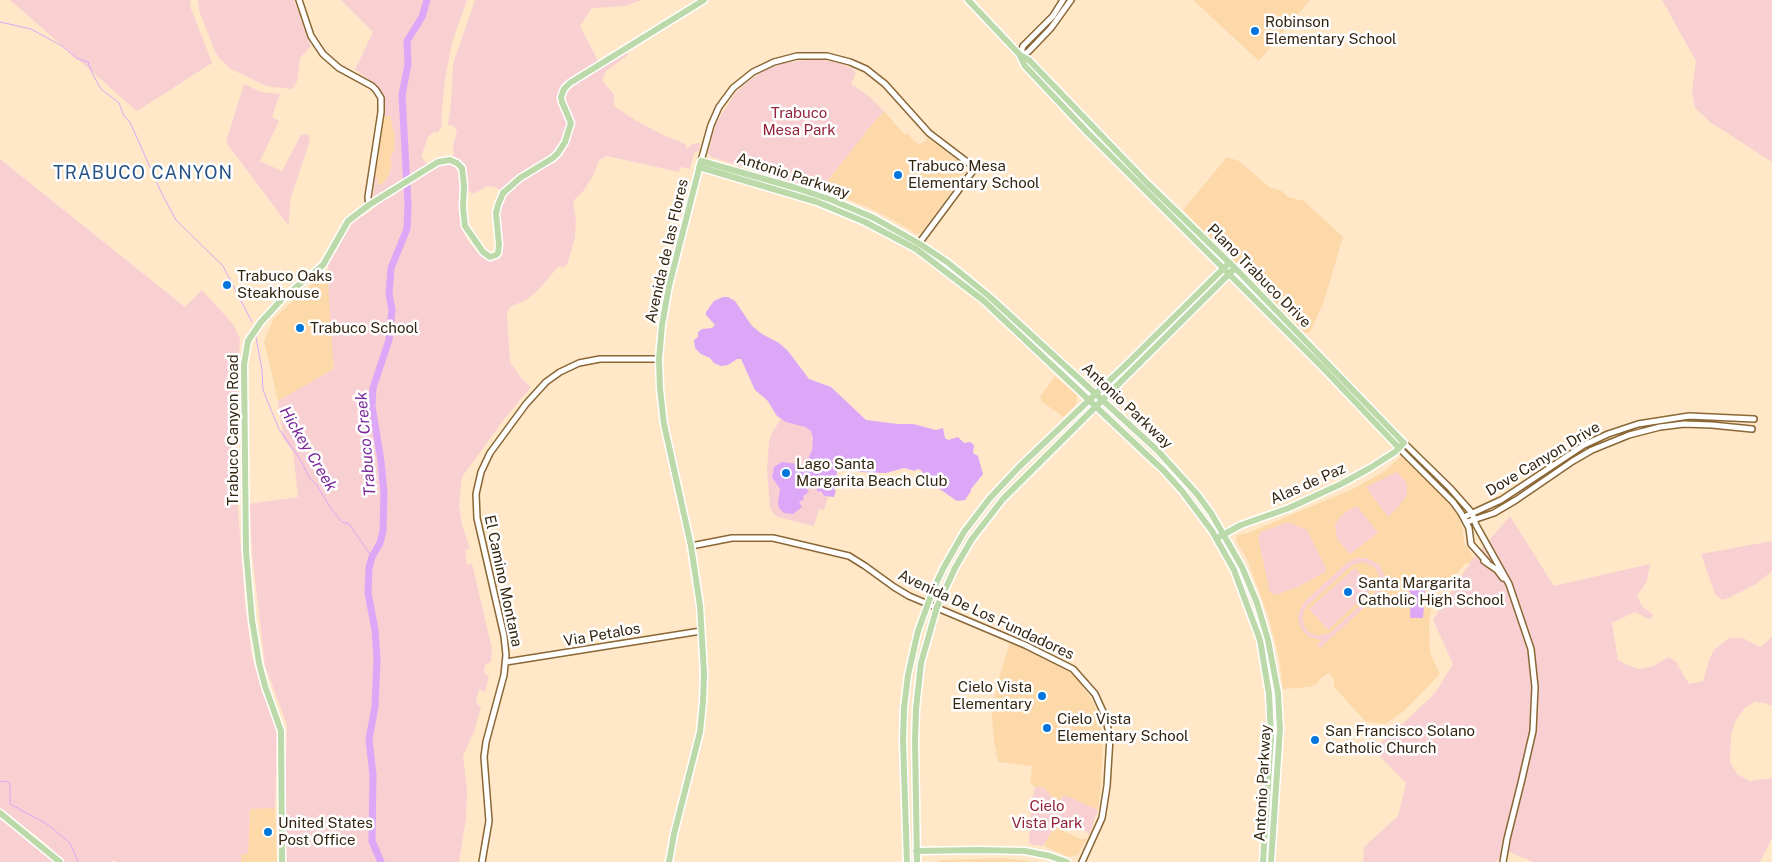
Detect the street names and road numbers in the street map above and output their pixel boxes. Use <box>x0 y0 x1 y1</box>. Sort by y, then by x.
street label: Antonio Parkway <box>734 149 852 203</box>
street label: Avenida de las Flores <box>642 177 692 325</box>
street label: Plano Trabuco Drive <box>1203 220 1315 332</box>
street label: Trabuco Canyon Road <box>224 354 242 506</box>
street label: Antonio Parkway <box>1078 359 1176 453</box>
street label: Dove Canyon Drive <box>1483 418 1603 500</box>
street label: Alas de Paz <box>1268 459 1348 509</box>
street label: El Camino Montana <box>480 513 526 649</box>
street label: Avenida De Los Fundadores <box>895 566 1077 664</box>
street label: Via Petalos <box>562 619 642 651</box>
street label: Antonio Parkway <box>1251 724 1275 842</box>

